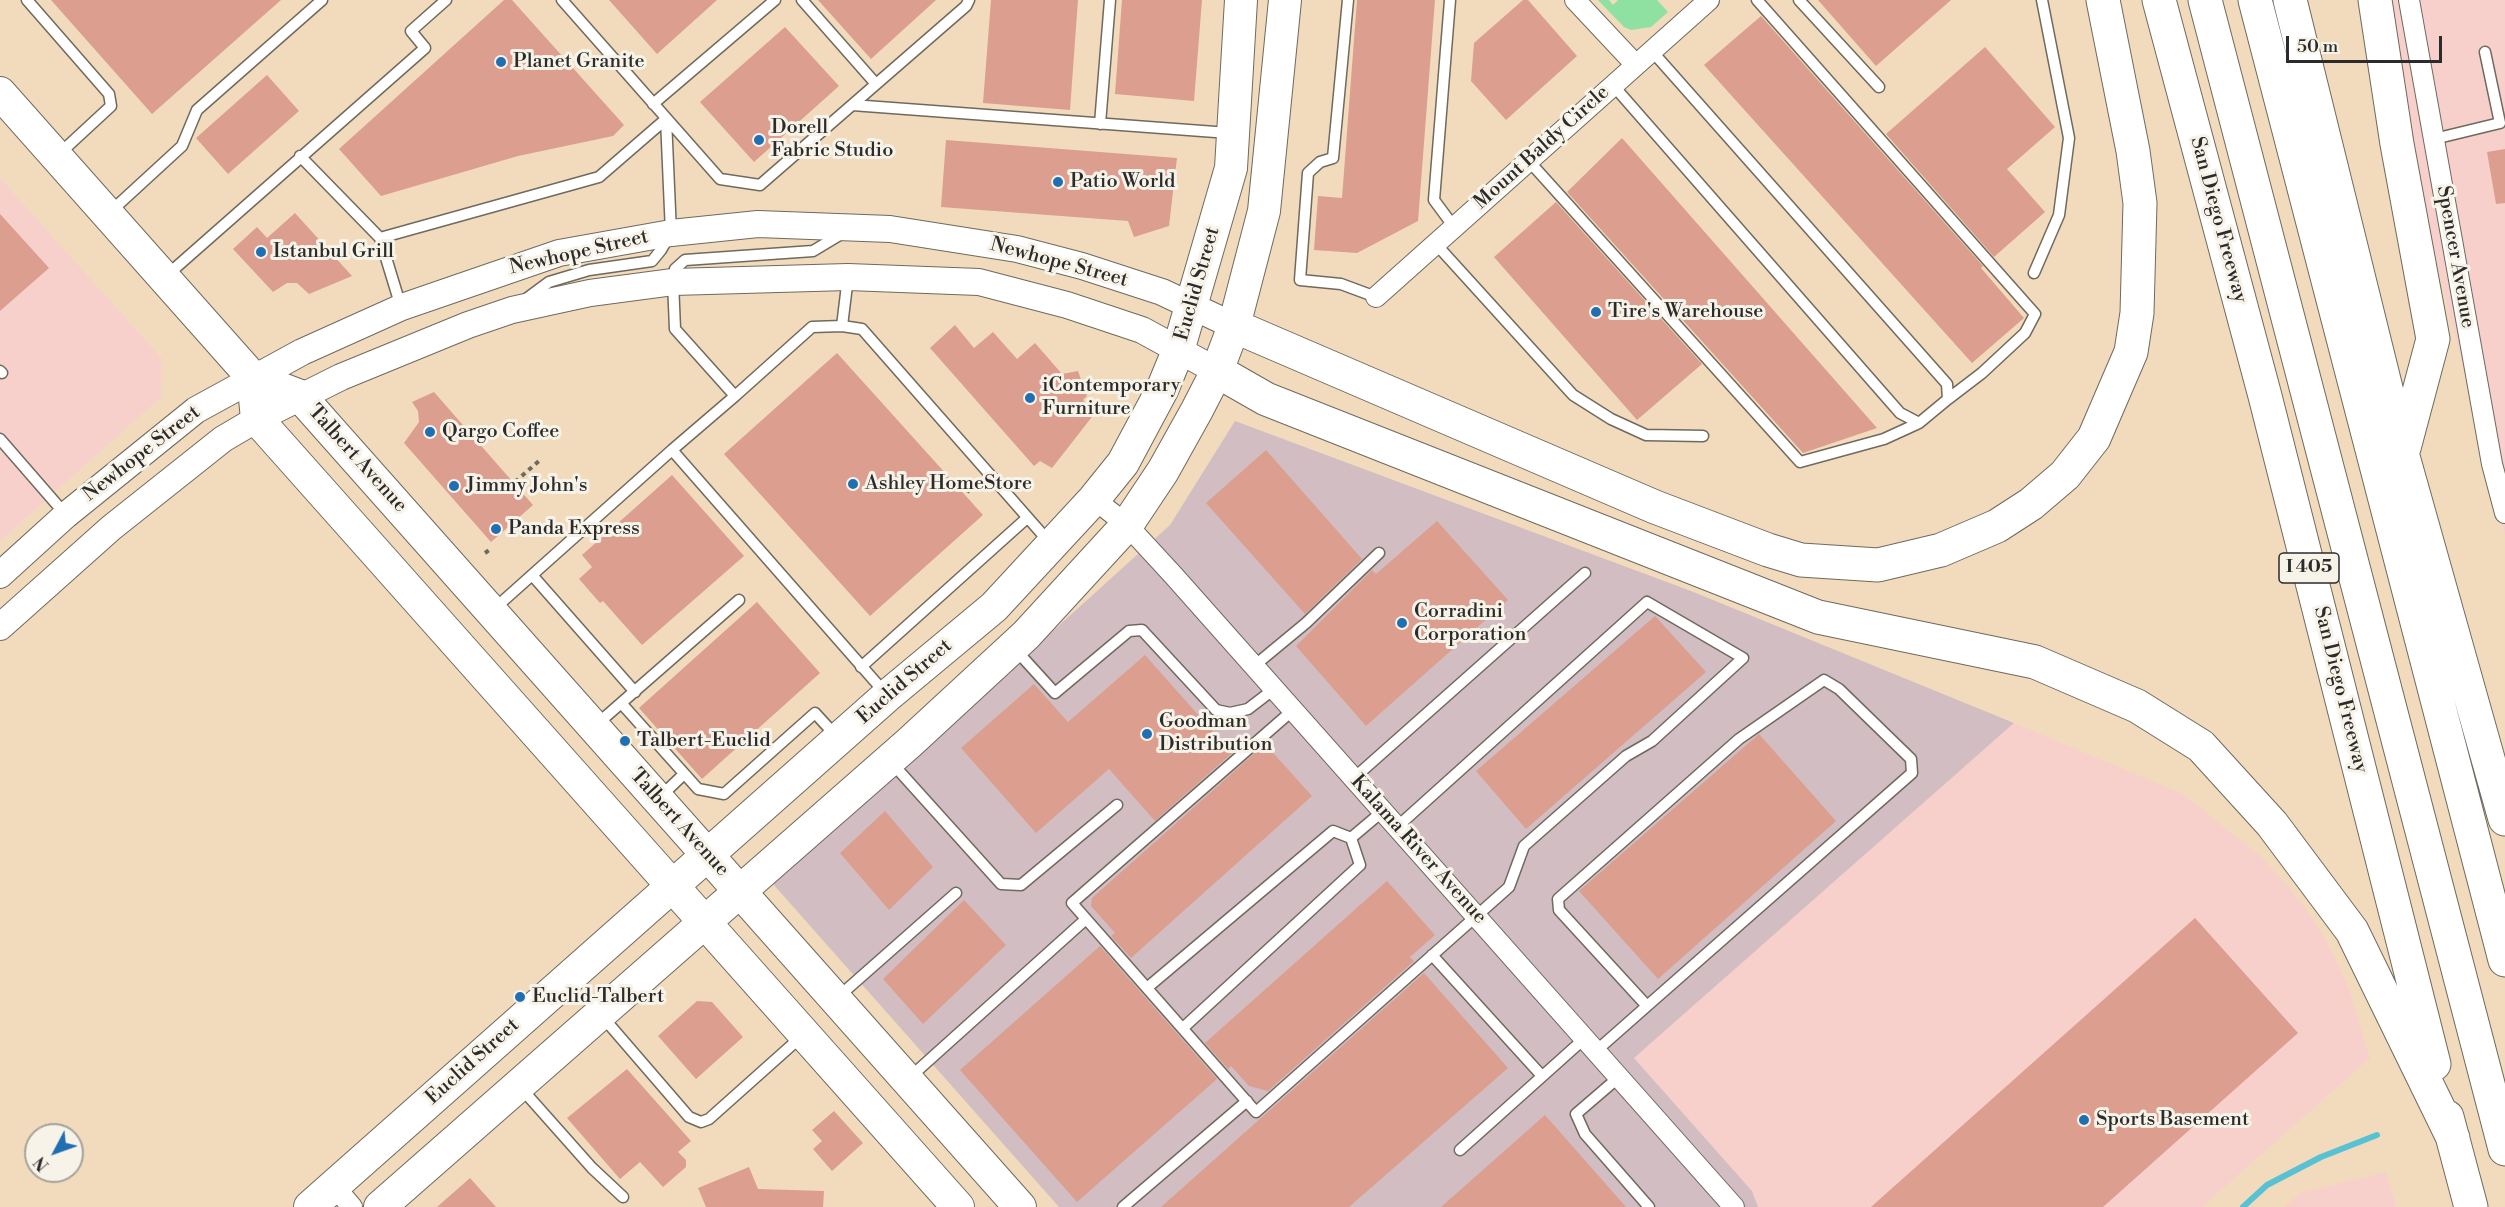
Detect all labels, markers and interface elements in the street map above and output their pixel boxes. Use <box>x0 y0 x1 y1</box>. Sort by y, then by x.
scale bar <box>2289 24 2445 62</box>
text: 50 m <box>2297 35 2338 58</box>
place label: Planet Granite <box>513 50 645 74</box>
marker: Planet Granite <box>494 55 508 69</box>
street label: Mount Baldy Circle <box>1469 81 1615 215</box>
place label: Dorell Fabric Studio <box>771 116 893 163</box>
marker: Dorell Fabric Studio <box>752 133 766 147</box>
street label: San Diego Freeway <box>2184 134 2252 306</box>
place label: Patio World <box>1070 170 1175 194</box>
marker: Patio World <box>1051 175 1065 189</box>
street label: Spencer Avenue <box>2431 184 2479 330</box>
street label: Euclid Street <box>1170 224 1226 344</box>
street label: Newhope Street <box>507 225 651 281</box>
street label: Newhope Street <box>987 233 1131 293</box>
place label: Istanbul Grill <box>273 240 394 264</box>
marker: Istanbul Grill <box>254 245 268 259</box>
place label: Tire's Warehouse <box>1608 300 1763 324</box>
marker: Tire's Warehouse <box>1589 305 1603 319</box>
place label: iContemporary Furniture <box>1042 374 1181 421</box>
marker: iContemporary Furniture <box>1023 391 1037 405</box>
street label: Talbert Avenue <box>302 400 412 518</box>
street label: Newhope Street <box>79 401 205 507</box>
place label: Qargo Coffee <box>442 420 559 444</box>
marker: Qargo Coffee <box>423 425 437 439</box>
place label: Ashley HomeStore <box>865 472 1032 496</box>
place label: Jimmy John's <box>466 474 587 498</box>
marker: Ashley HomeStore <box>846 477 860 491</box>
marker: Jimmy John's <box>447 479 461 493</box>
place label: Panda Express <box>508 517 640 541</box>
marker: Panda Express <box>489 522 503 536</box>
road number: I 405 <box>2279 553 2339 583</box>
place label: Corradini Corporation <box>1414 600 1526 647</box>
street label: San Diego Freeway <box>2308 604 2372 776</box>
marker: Corradini Corporation <box>1395 616 1409 630</box>
street label: Euclid Street <box>853 634 957 730</box>
place label: Goodman Distribution <box>1159 710 1272 757</box>
marker: Goodman Distribution <box>1140 727 1154 741</box>
place label: Talbert-Euclid <box>637 729 771 753</box>
marker: Talbert-Euclid <box>618 734 632 748</box>
street label: Talbert Avenue <box>624 764 734 882</box>
street label: Kalama River Avenue <box>1345 771 1491 929</box>
place label: Euclid-Talbert <box>532 985 664 1009</box>
marker: Euclid-Talbert <box>513 990 527 1004</box>
street label: Euclid Street <box>421 1014 525 1110</box>
place label: Sports Basement <box>2096 1108 2249 1132</box>
marker: Sports Basement <box>2077 1113 2091 1127</box>
north arrow <box>24 1123 84 1183</box>
text: N <box>30 1152 54 1175</box>

